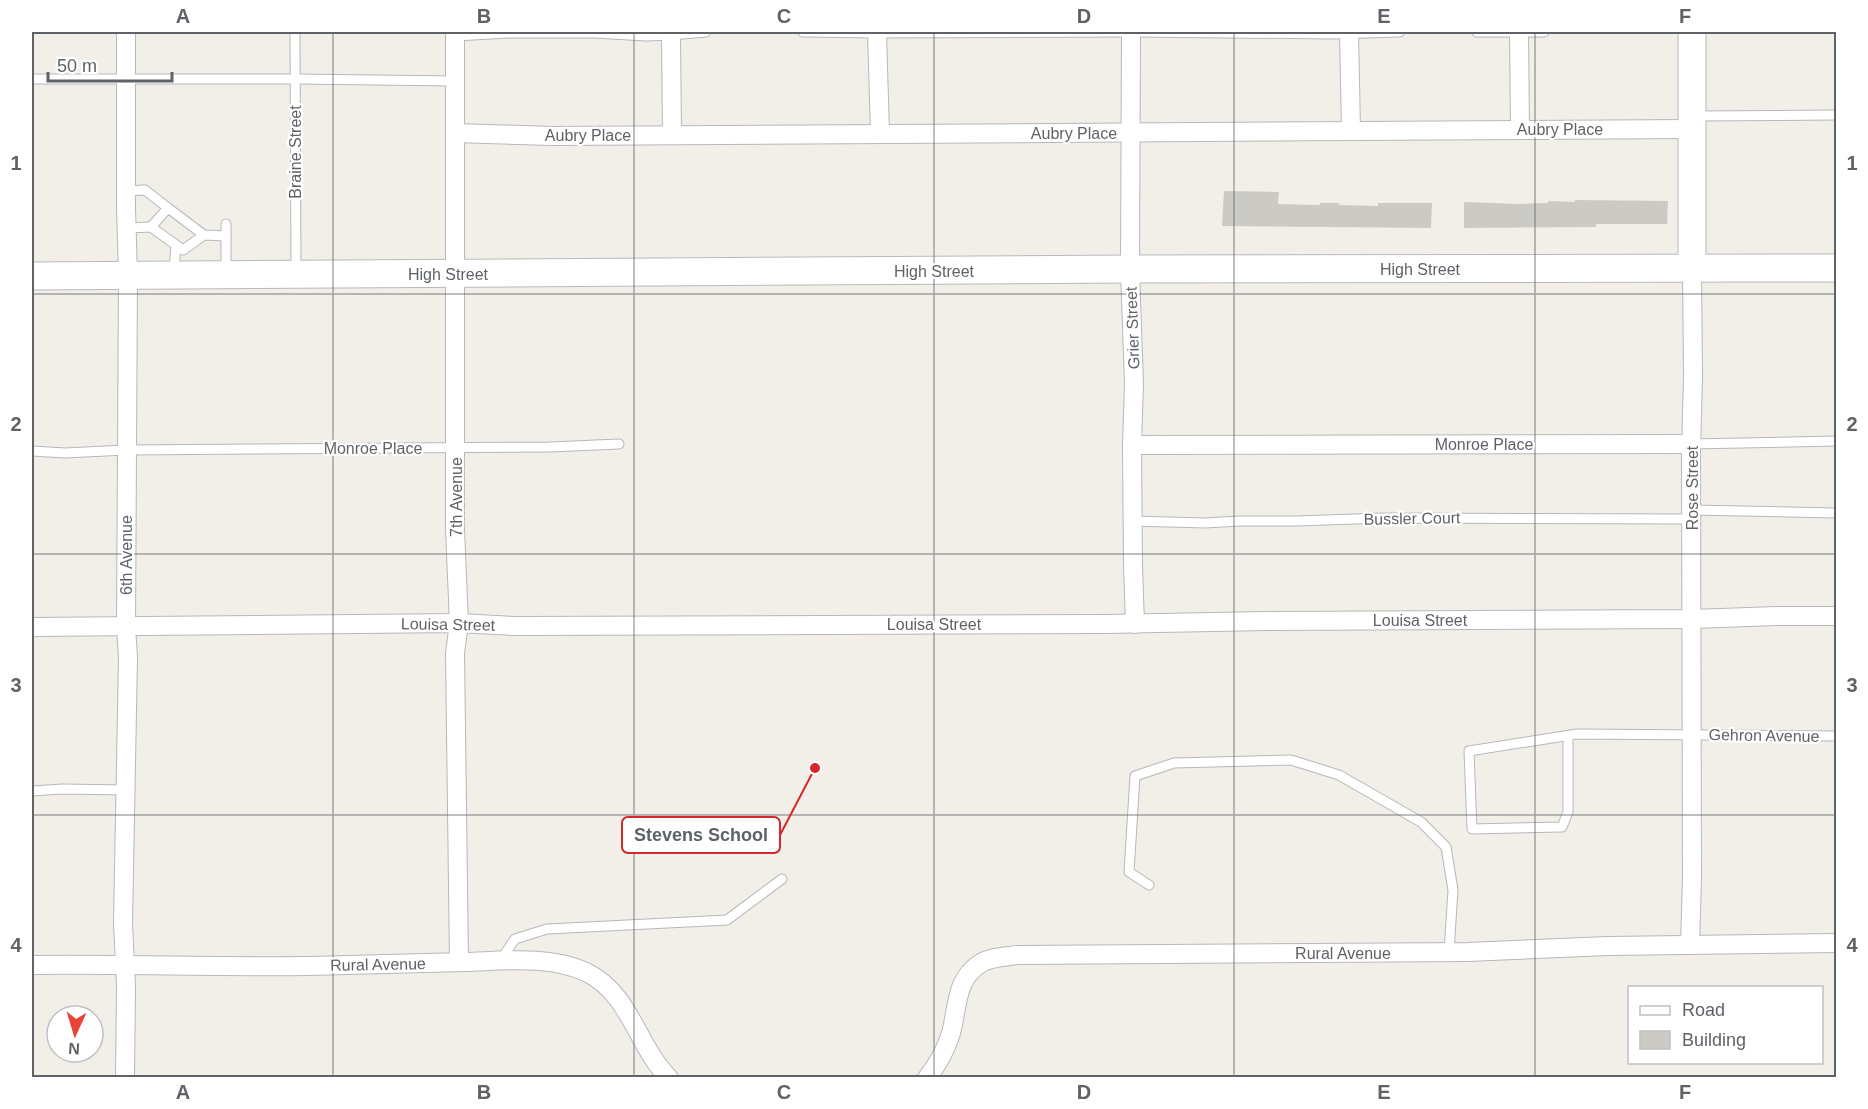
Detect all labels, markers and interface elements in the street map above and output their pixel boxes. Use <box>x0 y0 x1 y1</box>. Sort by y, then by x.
text: A <box>176 5 190 27</box>
text: B <box>477 5 491 27</box>
text: C <box>777 5 791 27</box>
text: D <box>1077 5 1091 27</box>
text: E <box>1377 5 1391 27</box>
text: F <box>1679 5 1691 27</box>
scale bar <box>48 45 172 83</box>
text: 50 m <box>57 56 97 76</box>
street label: Braine Street <box>287 105 304 199</box>
street label: Aubry Place <box>1517 121 1603 138</box>
street label: Aubry Place <box>1031 125 1117 142</box>
street label: Aubry Place <box>545 127 631 144</box>
text: 1 <box>10 152 22 174</box>
text: 1 <box>1846 152 1858 174</box>
street label: High Street <box>1380 261 1461 278</box>
street label: High Street <box>894 263 975 280</box>
street label: High Street <box>408 266 489 283</box>
street label: Grier Street <box>1123 286 1142 370</box>
text: 2 <box>10 413 22 435</box>
text: 2 <box>1846 413 1858 435</box>
street label: Monroe Place <box>1435 436 1533 453</box>
street label: Monroe Place <box>324 440 422 457</box>
street label: Rose Street <box>1684 445 1701 530</box>
street label: 7th Avenue <box>448 457 465 537</box>
street label: Bussler Court <box>1363 509 1461 528</box>
street label: 6th Avenue <box>118 515 135 595</box>
street label: Louisa Street <box>1373 612 1468 629</box>
street label: Louisa Street <box>401 615 496 634</box>
street label: Louisa Street <box>887 616 982 633</box>
text: 3 <box>10 674 22 696</box>
text: 3 <box>1846 674 1858 696</box>
street label: Gehron Avenue <box>1708 726 1820 745</box>
callout: Stevens School <box>622 817 780 853</box>
text: Stevens School <box>634 825 768 845</box>
text: 4 <box>10 934 22 956</box>
text: 4 <box>1846 934 1858 956</box>
street label: Rural Avenue <box>1295 945 1391 962</box>
street label: Rural Avenue <box>330 955 426 974</box>
legend <box>1628 986 1823 1064</box>
text: Road <box>1682 1000 1725 1020</box>
north arrow <box>45 1004 105 1064</box>
text: Building <box>1682 1030 1746 1050</box>
text: N <box>68 1040 80 1057</box>
text: A <box>176 1081 190 1103</box>
text: B <box>477 1081 491 1103</box>
text: C <box>777 1081 791 1103</box>
text: D <box>1077 1081 1091 1103</box>
text: E <box>1377 1081 1391 1103</box>
text: F <box>1679 1081 1691 1103</box>

